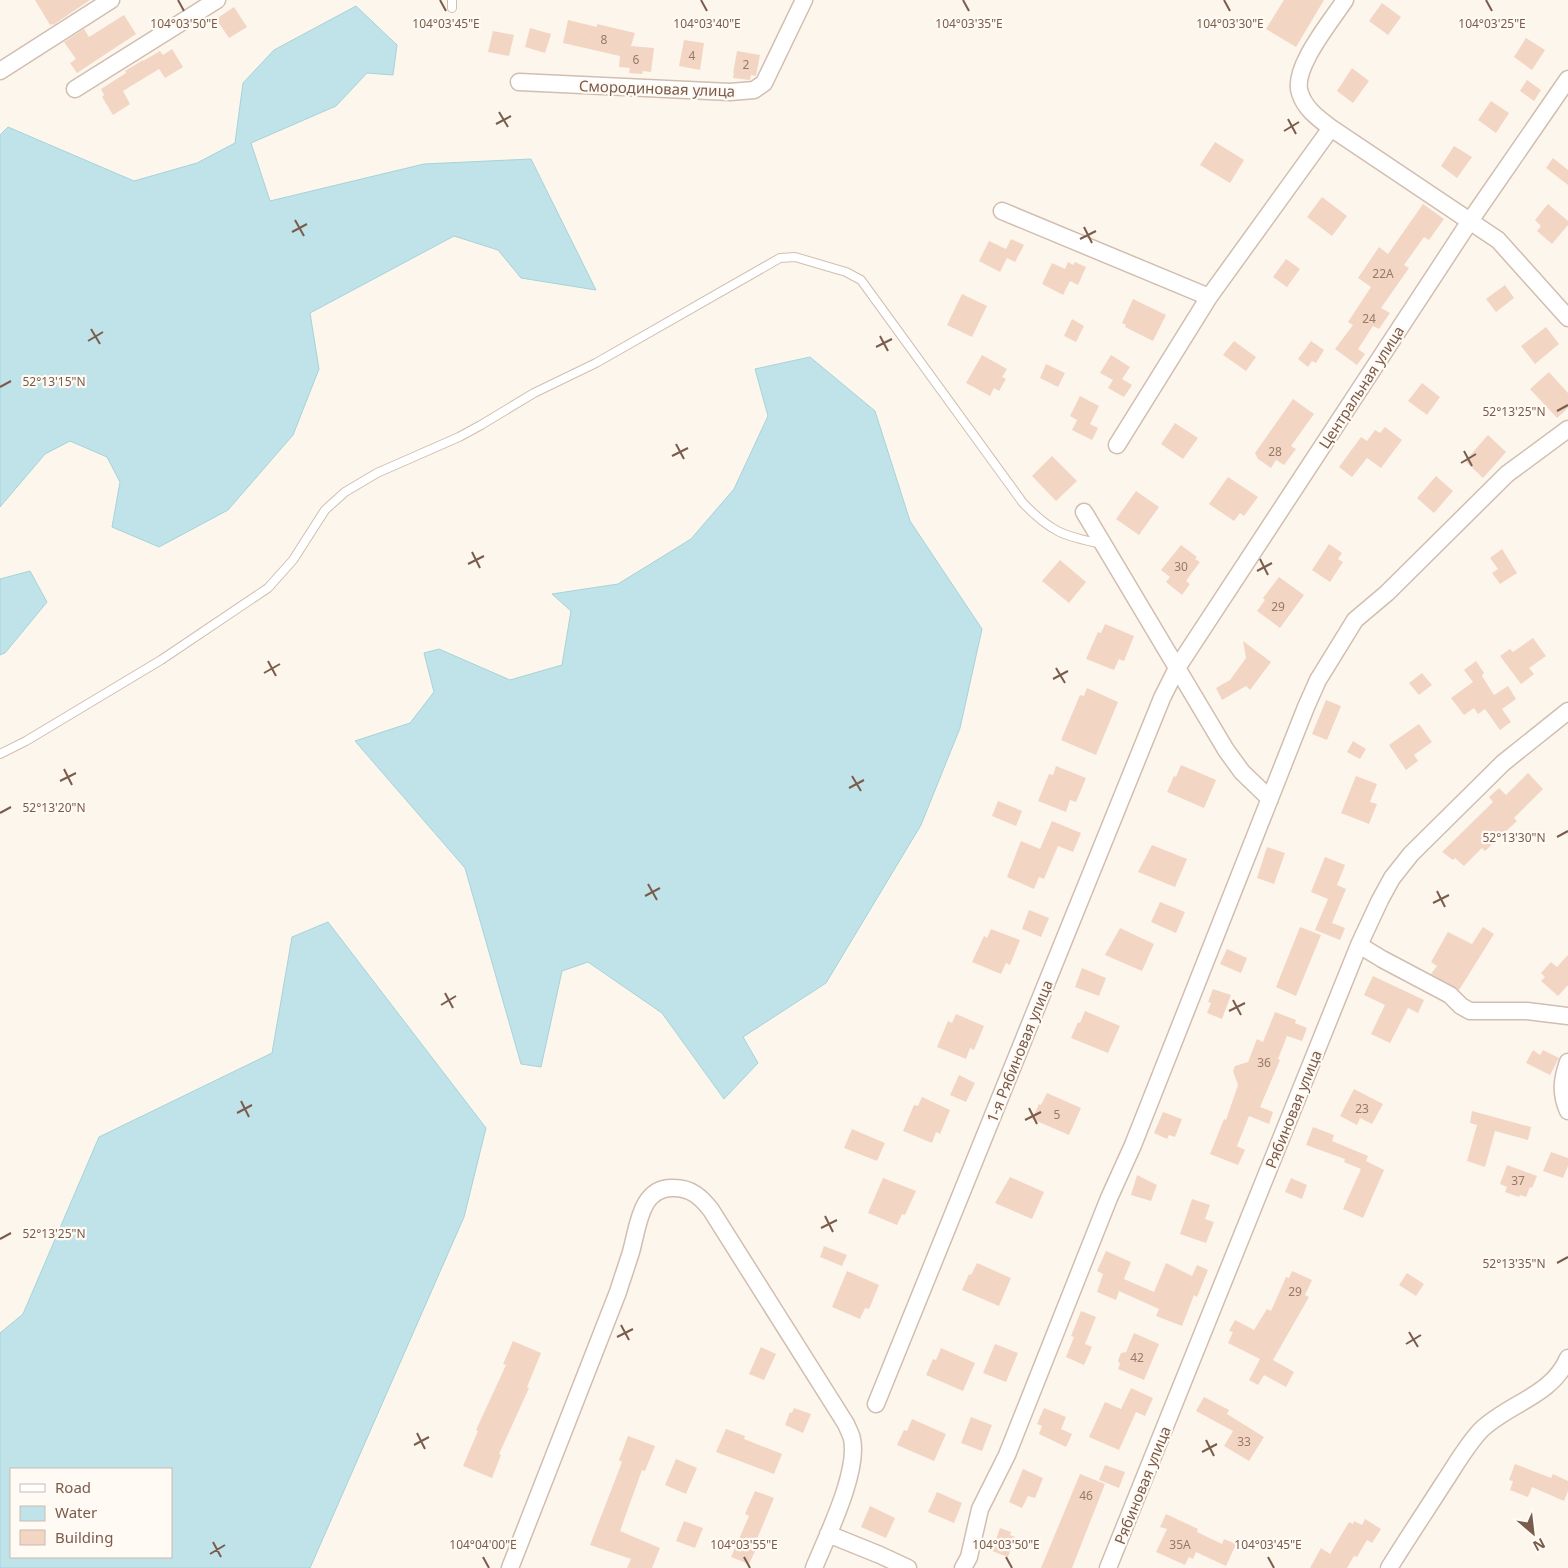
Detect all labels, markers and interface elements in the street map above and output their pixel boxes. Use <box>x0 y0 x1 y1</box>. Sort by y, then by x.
text: 104°03'50"E <box>150 15 218 32</box>
text: 104°03'45"E <box>412 15 480 32</box>
text: 104°03'40"E <box>673 15 741 32</box>
text: 104°03'35"E <box>935 15 1003 32</box>
text: 104°03'30"E <box>1196 15 1264 32</box>
text: 104°03'25"E <box>1458 15 1526 32</box>
house number: 8 <box>601 31 608 48</box>
house number: 4 <box>689 47 696 64</box>
house number: 6 <box>633 51 640 68</box>
house number: 2 <box>743 56 750 73</box>
street label: Смородиновая улица <box>579 75 735 101</box>
house number: 22А <box>1372 265 1394 282</box>
house number: 24 <box>1362 310 1376 327</box>
street label: Центральная улица <box>1314 322 1408 452</box>
text: 52°13'15"N <box>22 373 86 390</box>
text: 52°13'25"N <box>1482 403 1546 420</box>
house number: 28 <box>1268 443 1282 460</box>
house number: 30 <box>1174 558 1188 575</box>
house number: 29 <box>1271 598 1285 615</box>
text: 52°13'20"N <box>22 799 86 816</box>
text: 52°13'30"N <box>1482 829 1546 846</box>
street label: 1-я Рябиновая улица <box>981 977 1057 1125</box>
street label: Рябиновая улица <box>1260 1047 1326 1171</box>
house number: 36 <box>1257 1054 1271 1071</box>
house number: 23 <box>1355 1100 1369 1117</box>
house number: 5 <box>1054 1106 1061 1123</box>
house number: 37 <box>1511 1172 1525 1189</box>
text: 52°13'25"N <box>22 1225 86 1242</box>
text: 52°13'35"N <box>1482 1255 1546 1272</box>
house number: 29 <box>1288 1283 1302 1300</box>
house number: 42 <box>1130 1349 1144 1366</box>
street label: Рябиновая улица <box>1109 1423 1175 1547</box>
house number: 33 <box>1237 1433 1251 1450</box>
legend <box>10 1468 172 1558</box>
text: Road <box>55 1477 91 1497</box>
house number: 46 <box>1079 1487 1093 1504</box>
text: Water <box>55 1502 97 1522</box>
north arrow <box>1508 1508 1558 1558</box>
text: Building <box>55 1527 113 1547</box>
text: N <box>1530 1534 1549 1556</box>
text: 104°04'00"E <box>449 1536 517 1553</box>
text: 104°03'55"E <box>710 1536 778 1553</box>
text: 104°03'50"E <box>972 1536 1040 1553</box>
house number: 35А <box>1169 1536 1191 1553</box>
text: 104°03'45"E <box>1234 1536 1302 1553</box>

